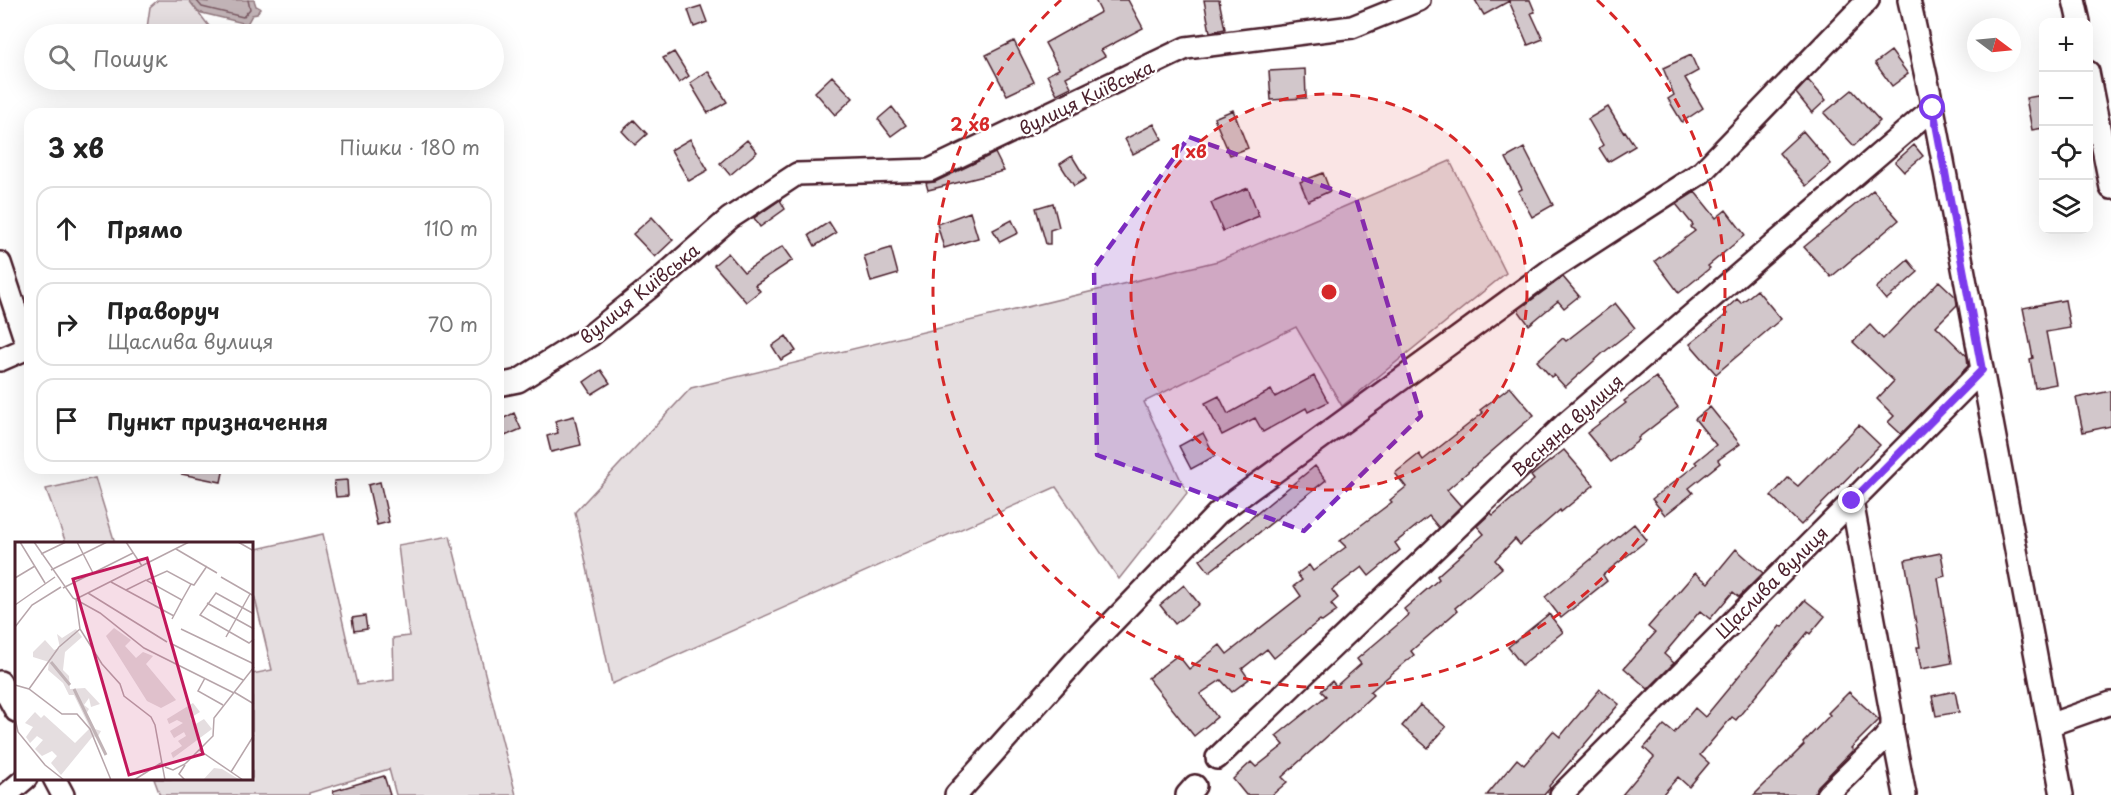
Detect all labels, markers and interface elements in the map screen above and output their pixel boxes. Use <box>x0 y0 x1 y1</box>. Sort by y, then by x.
north arrow <box>1967 18 2021 72</box>
map controls <box>2039 18 2093 234</box>
button: + <box>2039 18 2093 72</box>
search box <box>24 24 504 90</box>
icon: search <box>45 41 78 74</box>
text: Пошук <box>93 41 168 74</box>
street label: вулиця Київська <box>1014 52 1159 141</box>
button: − <box>2039 72 2093 126</box>
route start <box>1919 94 1945 120</box>
text: 2 хв <box>950 110 990 137</box>
button: locate <box>2039 126 2093 180</box>
text: 3 хв <box>48 128 104 167</box>
text: Пішки · 180 m <box>339 132 480 162</box>
text: 1 хв <box>1171 137 1207 164</box>
button: layers <box>2039 180 2093 234</box>
icon: ahead <box>50 212 83 245</box>
text: Прямо <box>107 212 182 245</box>
text: 110 m <box>424 213 478 243</box>
street label: вулиця Київська <box>573 236 705 350</box>
centre of rings <box>1319 282 1339 302</box>
text: Праворуч <box>107 293 220 326</box>
icon: right <box>50 308 83 341</box>
text: 70 m <box>428 309 478 339</box>
text: Щаслива вулиця <box>107 326 274 356</box>
street label: Весняна вулиця <box>1505 367 1629 483</box>
icon: arrive <box>50 404 83 437</box>
text: Пункт призначення <box>107 404 328 437</box>
route end <box>1838 487 1864 513</box>
street label: Щаслива вулиця <box>1708 519 1834 645</box>
inset map <box>15 542 254 780</box>

